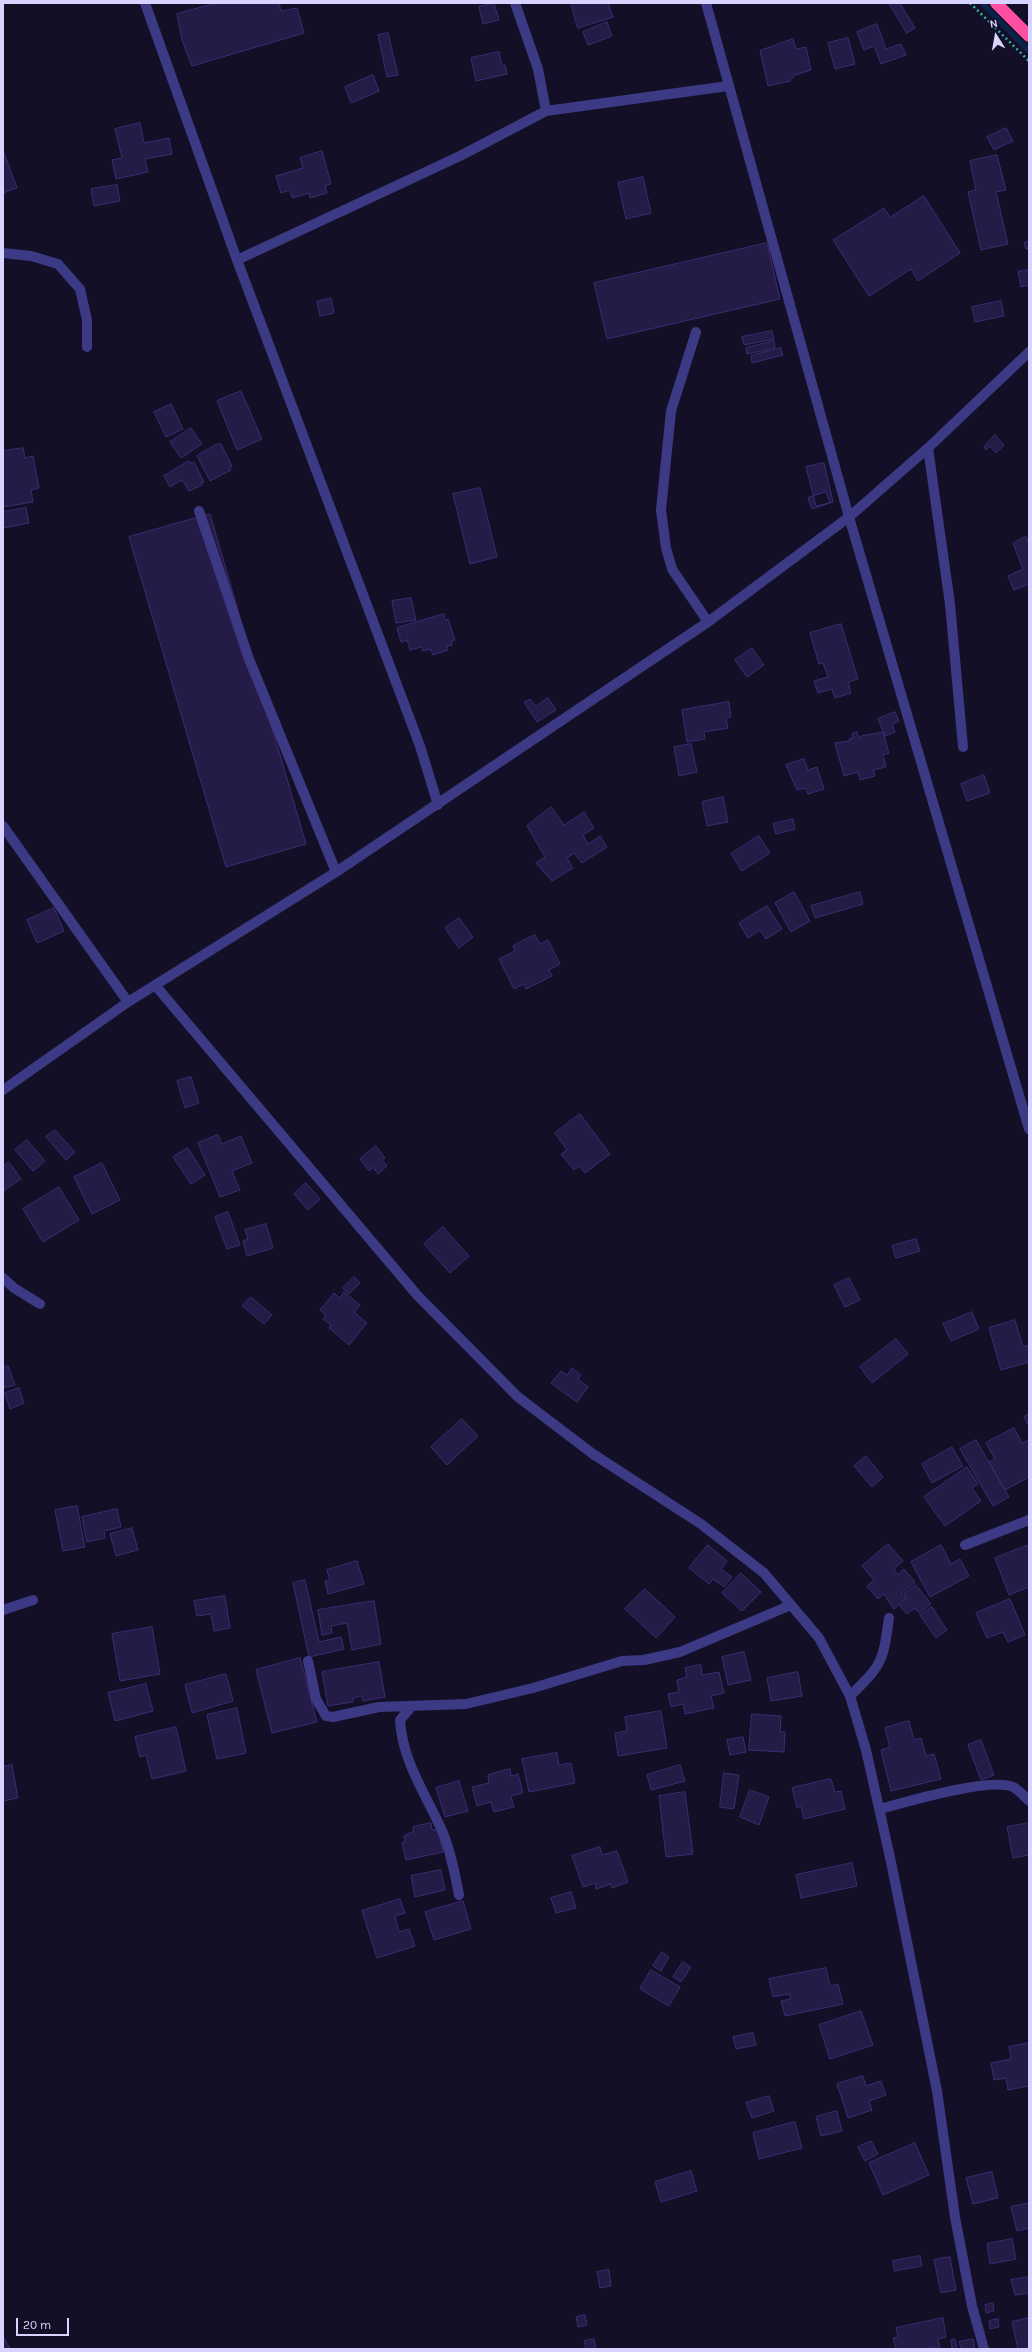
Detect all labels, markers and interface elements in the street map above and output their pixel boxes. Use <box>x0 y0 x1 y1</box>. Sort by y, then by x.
north arrow <box>976 16 1016 56</box>
text: N <box>988 17 999 31</box>
scale bar <box>18 2310 71 2336</box>
text: 20 m <box>23 2318 51 2332</box>

